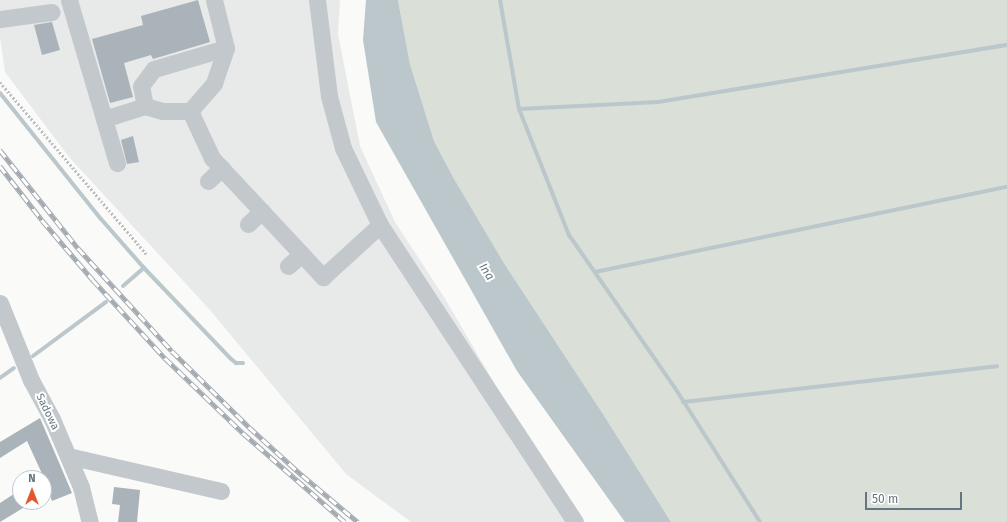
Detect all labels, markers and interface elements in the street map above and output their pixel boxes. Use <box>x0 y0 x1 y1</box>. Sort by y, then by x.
water label: Ina <box>475 261 497 283</box>
street label: Sadowa <box>33 392 61 432</box>
north arrow <box>12 470 52 510</box>
text: N <box>28 472 36 485</box>
scale bar <box>867 484 964 510</box>
text: 50 m <box>872 492 898 506</box>

